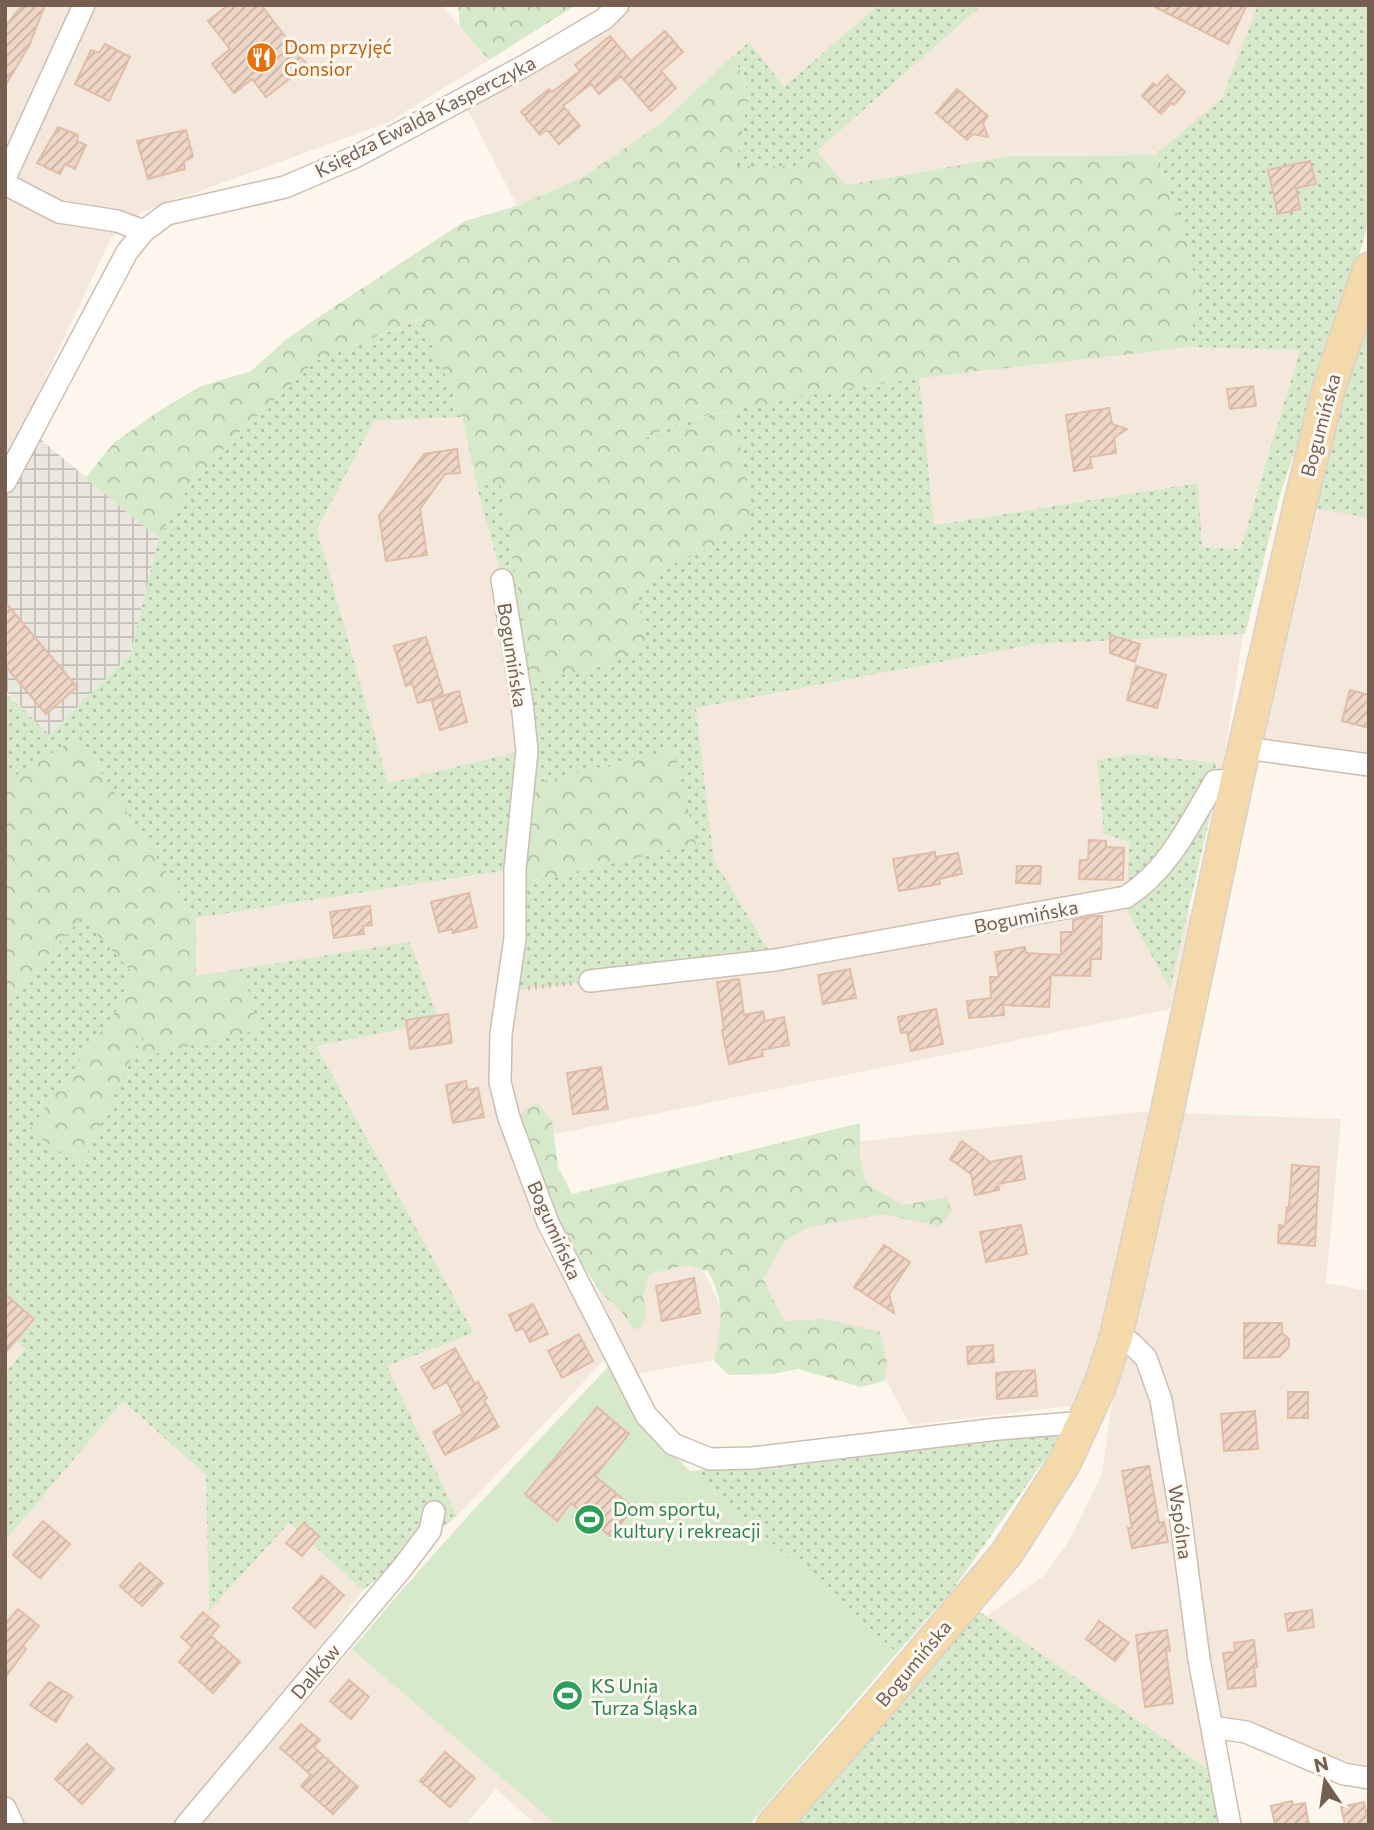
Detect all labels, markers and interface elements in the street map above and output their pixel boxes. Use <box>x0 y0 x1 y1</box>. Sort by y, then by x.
place label: Dom przyjęć Gonsior <box>284 35 392 80</box>
restaurant icon: Dom przyjęć Gonsior <box>244 40 278 74</box>
street label: Księdza Ewalda Kasperczyka <box>311 50 539 182</box>
street label: Bogumińska <box>1295 371 1345 479</box>
street label: Bogumińska <box>493 601 533 709</box>
street label: Bogumińska <box>972 895 1080 937</box>
street label: Bogumińska <box>523 1177 587 1283</box>
street label: Wspólna <box>1164 1483 1198 1561</box>
place label: Dom sportu, kultury i rekreacji <box>613 1497 761 1542</box>
sports icon: Dom sportu, kultury i rekreacji <box>573 1502 607 1536</box>
street label: Bogumińska <box>870 1615 956 1711</box>
street label: Dalków <box>285 1639 345 1703</box>
place label: KS Unia Turza Śląska <box>591 1674 698 1719</box>
sports icon: KS Unia Turza Śląska <box>551 1679 585 1713</box>
north arrow <box>1290 1746 1360 1816</box>
text: N <box>1312 1751 1331 1777</box>

